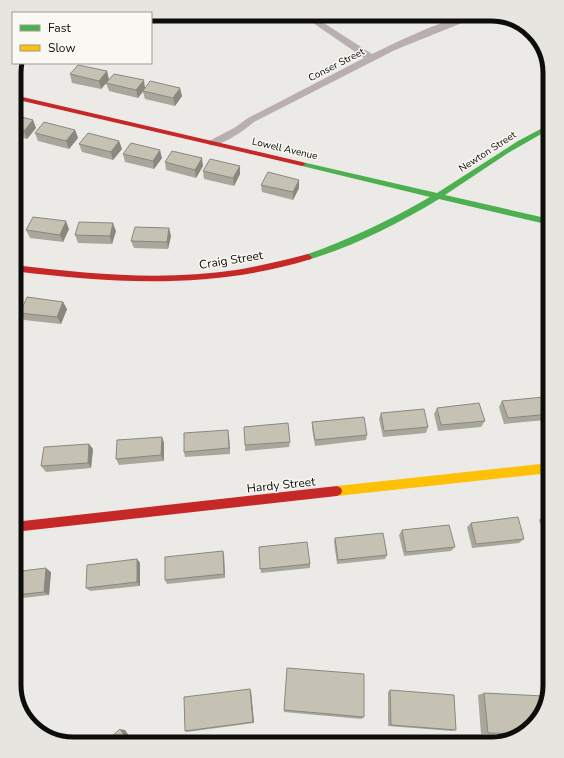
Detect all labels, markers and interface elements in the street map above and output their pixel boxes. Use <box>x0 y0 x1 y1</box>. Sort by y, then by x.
legend <box>12 12 152 64</box>
text: Fast <box>48 20 71 36</box>
text: Slow <box>48 40 76 56</box>
street label: Conser Street <box>306 45 367 85</box>
street label: Newton Street <box>456 128 519 176</box>
street label: Lowell Avenue <box>251 135 319 163</box>
street label: Craig Street <box>198 247 265 273</box>
street label: Hardy Street <box>246 473 317 497</box>

